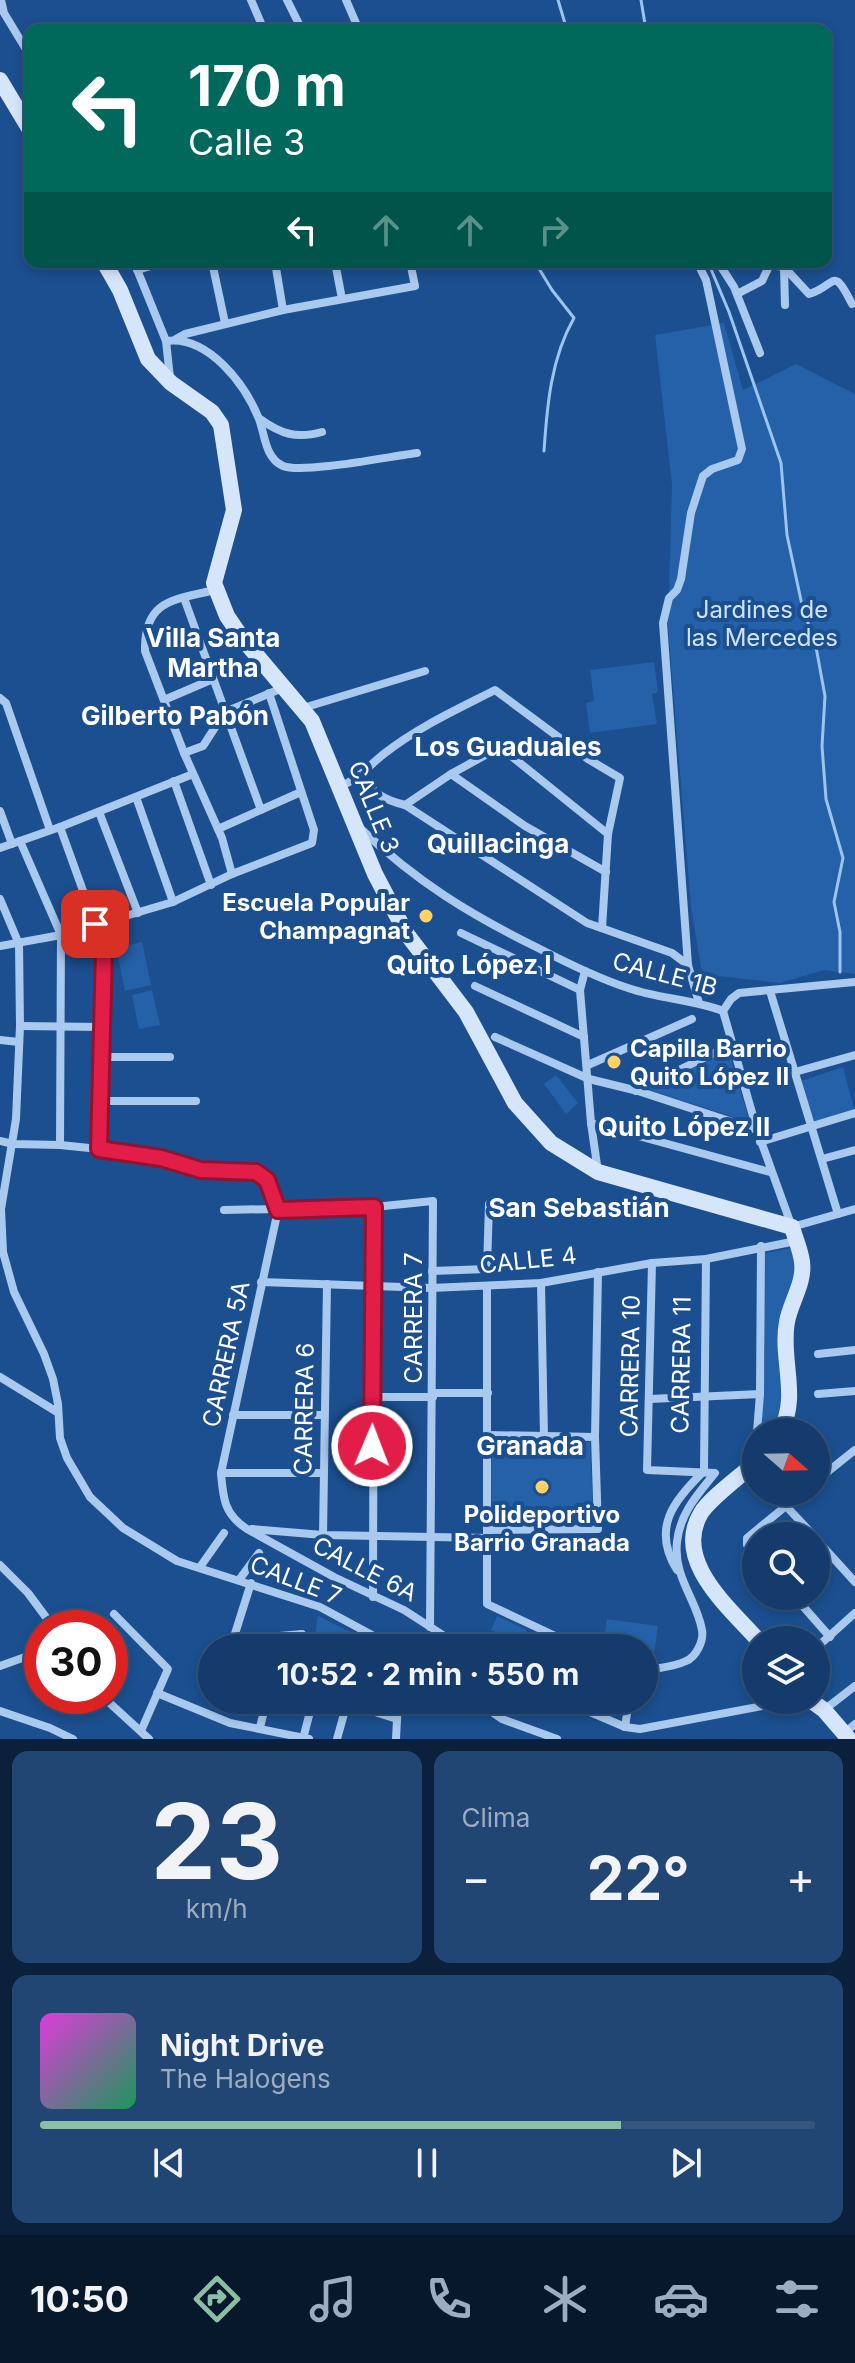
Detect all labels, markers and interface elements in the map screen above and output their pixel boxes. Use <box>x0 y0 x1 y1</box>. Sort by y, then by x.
text: 170 m <box>188 52 346 120</box>
icon: left <box>56 56 160 160</box>
text: Calle 3 <box>188 120 305 164</box>
icon: left <box>280 208 324 252</box>
icon: ahead <box>364 208 408 252</box>
icon: ahead <box>448 208 492 252</box>
icon: right <box>532 208 576 252</box>
park label: Jardines de las Mercedes <box>686 595 838 652</box>
district label: Villa Santa Martha <box>146 622 280 683</box>
district label: Gilberto Pabón <box>81 700 269 731</box>
district label: Los Guaduales <box>415 731 601 762</box>
street label: CALLE 3 <box>342 757 406 857</box>
district label: Quillacinga <box>427 828 569 859</box>
place label: Escuela Popular Champagnat <box>222 888 410 945</box>
pin <box>61 890 129 958</box>
icon: arrive <box>73 902 117 946</box>
marker: Escuela Popular Champagnat <box>417 907 435 925</box>
street label: CALLE 1B <box>609 946 721 1002</box>
district label: Quito López I <box>386 949 552 980</box>
place label: Capilla Barrio Quito López II <box>630 1034 789 1091</box>
marker: Capilla Barrio Quito López II <box>605 1053 623 1071</box>
district label: Quito López II <box>598 1111 770 1142</box>
district label: San Sebastián <box>488 1192 670 1223</box>
street label: CALLE 4 <box>478 1240 578 1280</box>
street label: CARRERA 7 <box>399 1252 428 1384</box>
street label: CARRERA 5A <box>196 1278 256 1430</box>
street label: CARRERA 10 <box>614 1294 646 1438</box>
street label: CARRERA 11 <box>665 1296 697 1434</box>
street label: CARRERA 6 <box>288 1342 320 1476</box>
position arrow <box>330 1404 414 1488</box>
north arrow <box>742 1418 830 1506</box>
map controls <box>742 1418 830 1714</box>
district label: Granada <box>476 1430 584 1461</box>
marker: Polideportivo Barrio Granada <box>533 1478 551 1496</box>
place label: Polideportivo Barrio Granada <box>454 1500 630 1557</box>
button: search <box>742 1522 830 1610</box>
street label: CALLE 6A <box>308 1530 422 1608</box>
street label: CALLE 7 <box>246 1549 346 1611</box>
speed limit sign: 30 <box>24 1610 128 1714</box>
button: layers <box>742 1626 830 1714</box>
text: 10:52 · 2 min · 550 m <box>277 1656 579 1692</box>
text: 23 <box>150 1778 283 1904</box>
text: Clima <box>462 1802 530 1833</box>
text: 22° <box>587 1842 690 1914</box>
text: − <box>462 1851 491 1905</box>
text: + <box>786 1851 815 1905</box>
text: km/h <box>186 1893 248 1924</box>
text: Night Drive <box>160 2027 324 2063</box>
text: The Halogens <box>160 2063 331 2094</box>
icon: previous <box>147 2141 191 2185</box>
icon: pause <box>405 2141 449 2185</box>
icon: next <box>664 2141 708 2185</box>
icon: directions <box>189 2271 245 2327</box>
icon: music <box>305 2271 361 2327</box>
icon: phone <box>421 2271 477 2327</box>
icon: climate <box>537 2271 593 2327</box>
icon: car <box>653 2271 709 2327</box>
icon: filters <box>769 2271 825 2327</box>
text: 10:50 <box>30 2277 129 2321</box>

